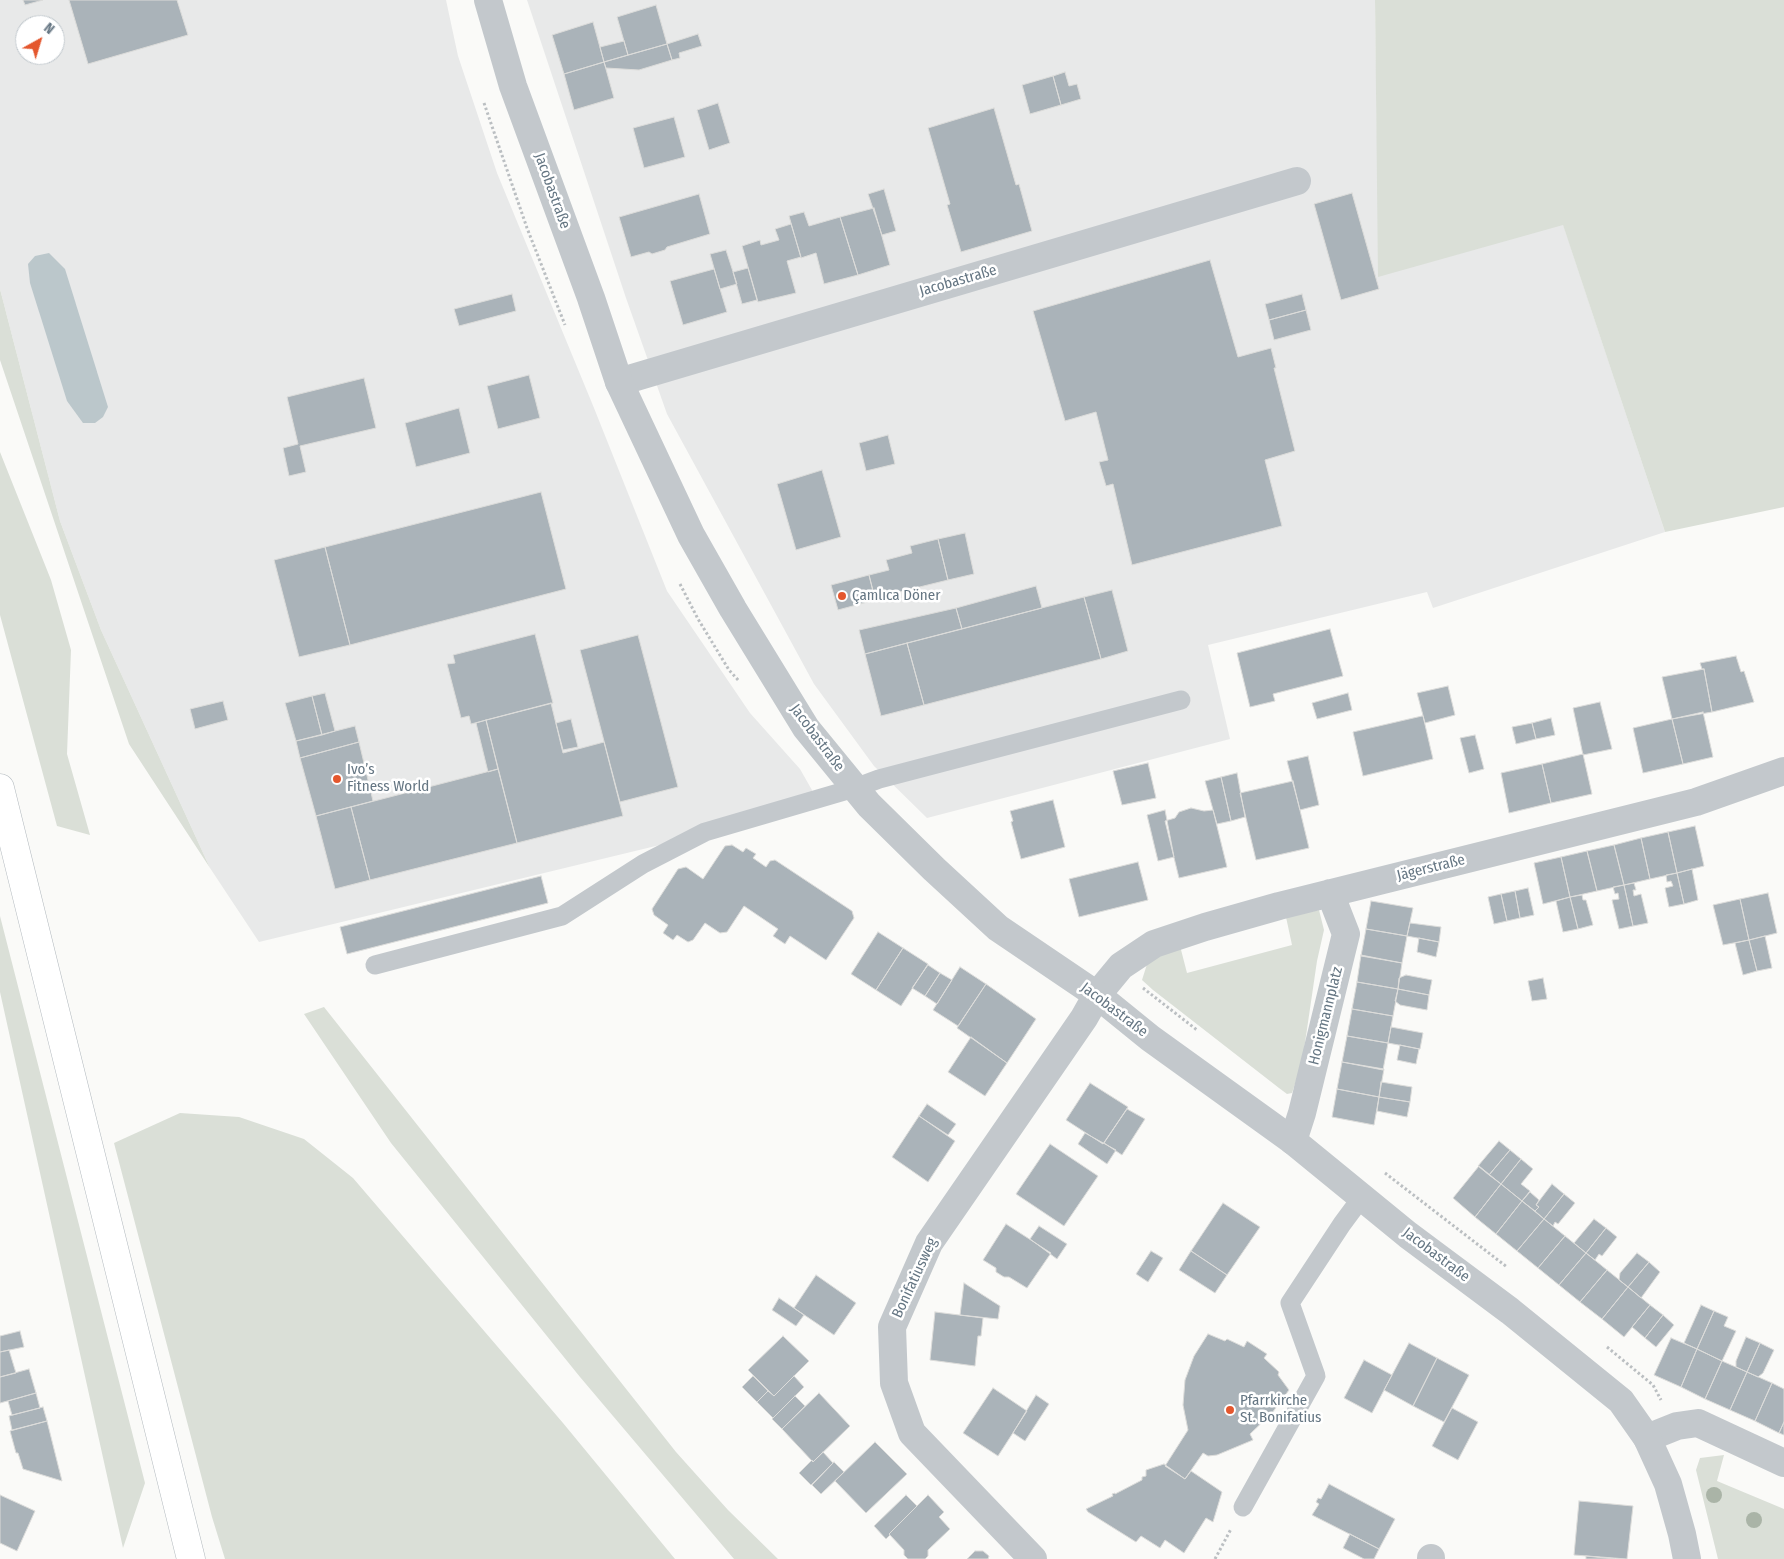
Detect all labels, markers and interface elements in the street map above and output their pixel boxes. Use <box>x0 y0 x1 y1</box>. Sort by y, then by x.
north arrow <box>15 15 65 65</box>
text: N <box>41 19 58 38</box>
street label: Jacobastraße <box>530 151 574 231</box>
street label: Jacobastraße <box>917 261 999 301</box>
place label: Çamlıca Döner <box>852 587 940 605</box>
marker: Çamlıca Döner <box>836 590 848 602</box>
street label: Jacobastraße <box>786 701 848 775</box>
place label: Ivo’s Fitness World <box>347 761 429 796</box>
marker: Ivo’s Fitness World <box>331 773 343 785</box>
street label: Jägerstraße <box>1395 851 1467 885</box>
street label: Honigmannplatz <box>1305 965 1347 1067</box>
street label: Jacobastraße <box>1077 979 1151 1041</box>
street label: Jacobastraße <box>1399 1224 1473 1286</box>
street label: Bonifatiusweg <box>889 1235 941 1321</box>
place label: Pfarrkirche St. Bonifatius <box>1240 1392 1321 1427</box>
marker: Pfarrkirche St. Bonifatius <box>1224 1404 1236 1416</box>

